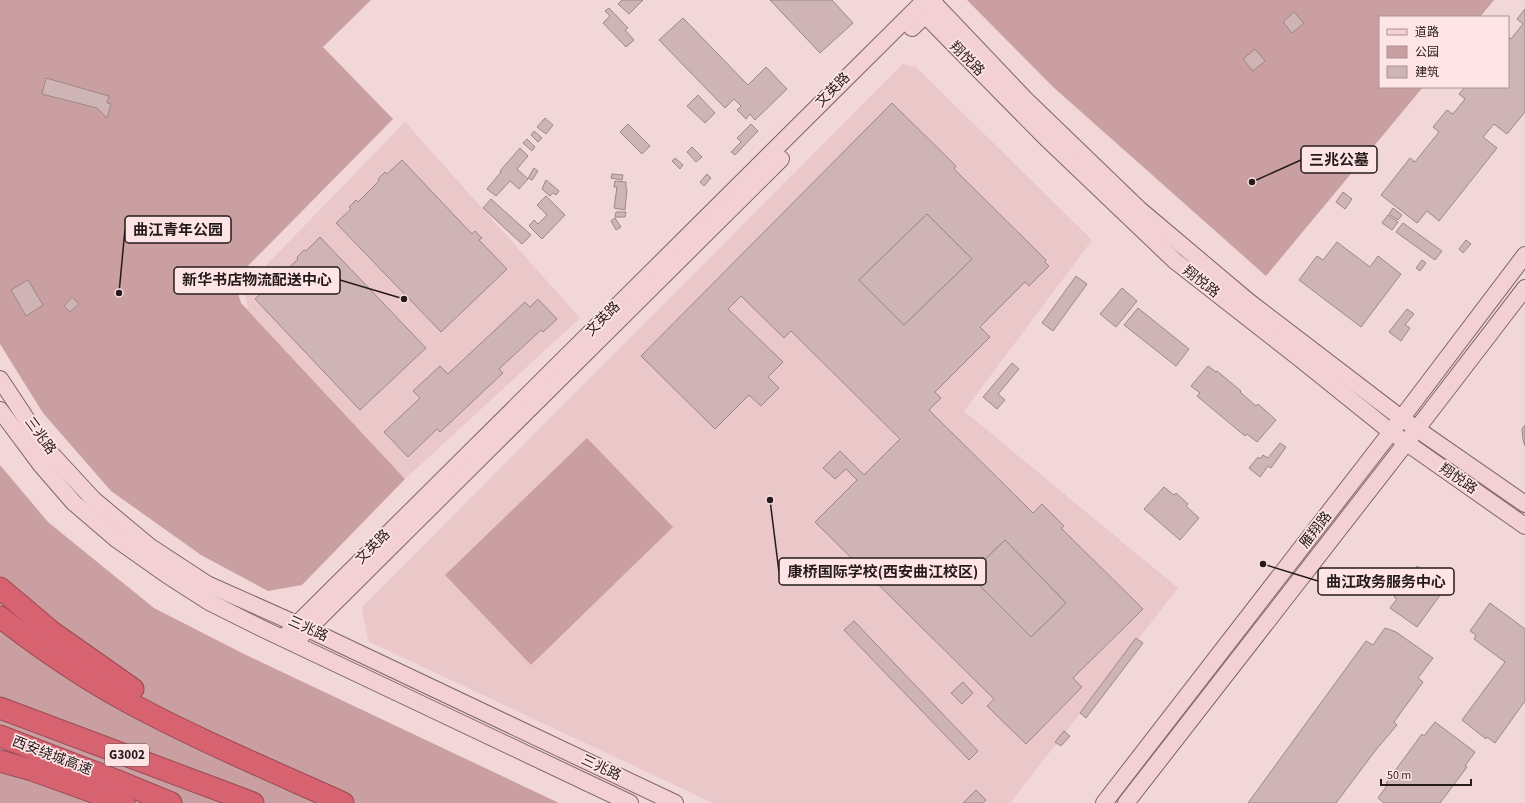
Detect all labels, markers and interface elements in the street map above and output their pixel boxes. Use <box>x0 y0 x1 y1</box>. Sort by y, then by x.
legend <box>1379 16 1509 88</box>
text: 道路 <box>1415 24 1439 41</box>
street label: 翔悦路 <box>945 37 989 81</box>
text: 公园 <box>1415 44 1439 61</box>
text: 建筑 <box>1415 64 1439 81</box>
street label: 文英路 <box>811 68 855 112</box>
callout: 三兆公墓 <box>1301 146 1377 173</box>
text: 三兆公墓 <box>1309 150 1369 171</box>
callout: 曲江青年公园 <box>125 216 231 243</box>
text: 曲江青年公园 <box>133 220 223 241</box>
street label: 翔悦路 <box>1178 261 1224 303</box>
callout: 新华书店物流配送中心 <box>174 267 340 294</box>
text: 新华书店物流配送中心 <box>182 270 332 291</box>
street label: 文英路 <box>581 297 625 341</box>
street label: 三兆路 <box>20 413 60 459</box>
street label: 翔悦路 <box>1435 459 1481 499</box>
street label: 雁翔路 <box>1295 507 1337 553</box>
street label: 文英路 <box>351 525 395 569</box>
callout: 康桥国际学校(西安曲江校区) <box>779 558 986 585</box>
text: 康桥国际学校(西安曲江校区) <box>788 562 978 583</box>
callout: 曲江政务服务中心 <box>1318 568 1454 595</box>
text: 曲江政务服务中心 <box>1326 572 1446 593</box>
street label: 三兆路 <box>285 611 331 647</box>
street label: 西安绕城高速 <box>9 732 95 780</box>
road number: G3002 <box>105 744 149 766</box>
street label: 三兆路 <box>578 750 624 786</box>
scale bar <box>1381 761 1471 787</box>
text: 50 m <box>1387 767 1411 784</box>

